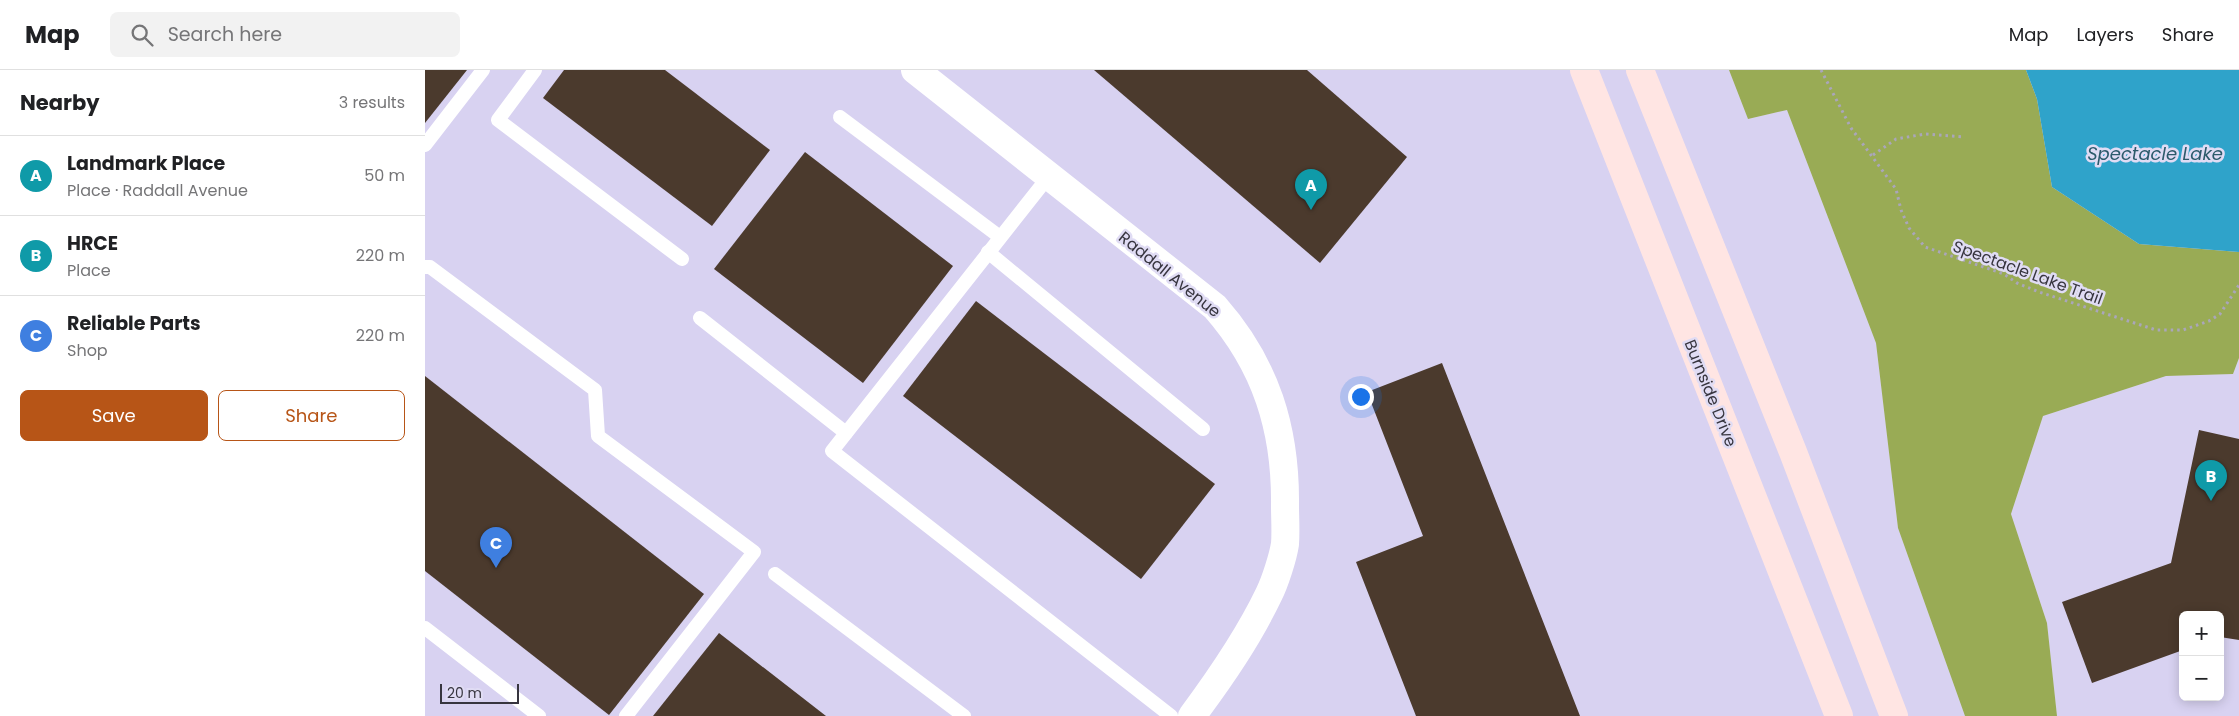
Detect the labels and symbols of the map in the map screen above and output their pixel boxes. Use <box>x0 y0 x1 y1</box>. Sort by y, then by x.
water label: Spectacle Lake <box>2087 141 2223 166</box>
pin: A <box>1295 169 1327 210</box>
street label: Raddall Avenue <box>1114 226 1226 323</box>
street label: Spectacle Lake Trail <box>1950 235 2106 310</box>
street label: Burnside Drive <box>1679 336 1743 450</box>
your location <box>1348 384 1374 410</box>
pin: B <box>2195 460 2227 501</box>
pin: C <box>480 527 512 568</box>
scale bar <box>440 681 519 704</box>

